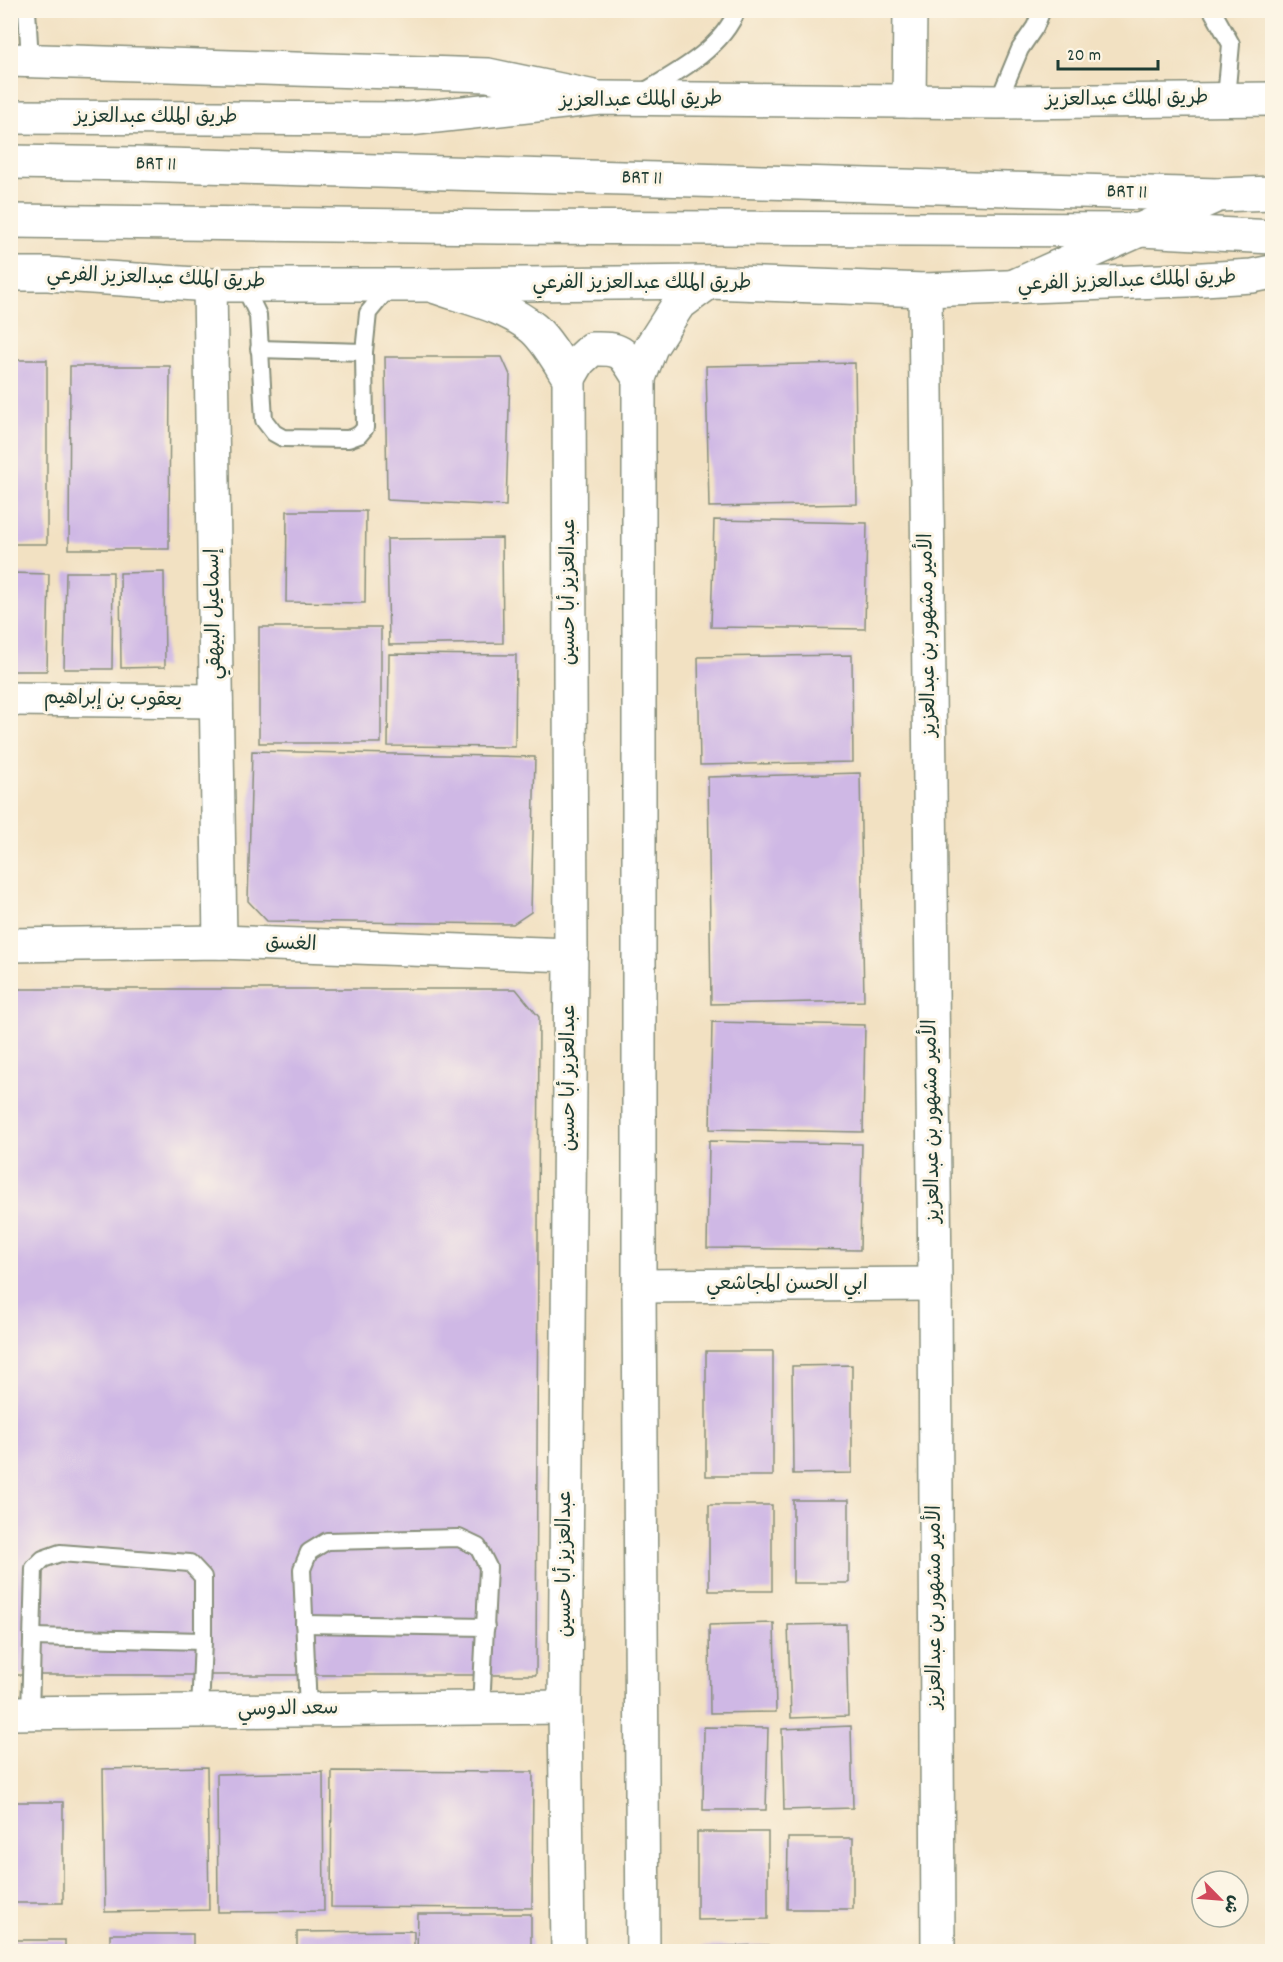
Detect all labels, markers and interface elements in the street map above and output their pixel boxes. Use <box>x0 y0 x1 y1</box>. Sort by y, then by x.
scale bar <box>1058 33 1158 71</box>
text: 20 m <box>1067 44 1101 69</box>
street label: طريق الملك عبدالعزيز <box>1043 85 1209 115</box>
street label: طريق الملك عبدالعزيز <box>557 86 723 116</box>
street label: طريق الملك عبدالعزيز <box>72 104 238 132</box>
street label: BRT 11 <box>135 150 177 180</box>
street label: BRT 11 <box>621 164 663 194</box>
street label: BRT 11 <box>1106 178 1148 208</box>
street label: طريق الملك عبدالعزيز الفرعي <box>46 261 266 298</box>
street label: طريق الملك عبدالعزيز الفرعي <box>1017 264 1237 301</box>
street label: طريق الملك عبدالعزيز الفرعي <box>533 270 751 299</box>
street label: عبدالعزيز أبا حسين <box>556 519 584 665</box>
street label: الأمير مشهور بن عبدالعزيز <box>911 533 945 739</box>
street label: إسماعيل البيهقي <box>200 548 231 680</box>
street label: يعقوب بن إبراهيم <box>44 685 182 715</box>
street label: الغسق <box>265 930 317 960</box>
street label: عبدالعزيز أبا حسين <box>556 1005 584 1151</box>
street label: الأمير مشهور بن عبدالعزيز <box>915 1019 949 1225</box>
street label: ابي الحسن المجاشعي <box>706 1271 868 1300</box>
street label: عبدالعزيز أبا حسين <box>552 1491 580 1637</box>
street label: الأمير مشهور بن عبدالعزيز <box>920 1505 950 1711</box>
street label: سعد الدوسي <box>237 1695 339 1726</box>
north arrow <box>1190 1869 1250 1929</box>
text: ش <box>1217 1891 1245 1917</box>

